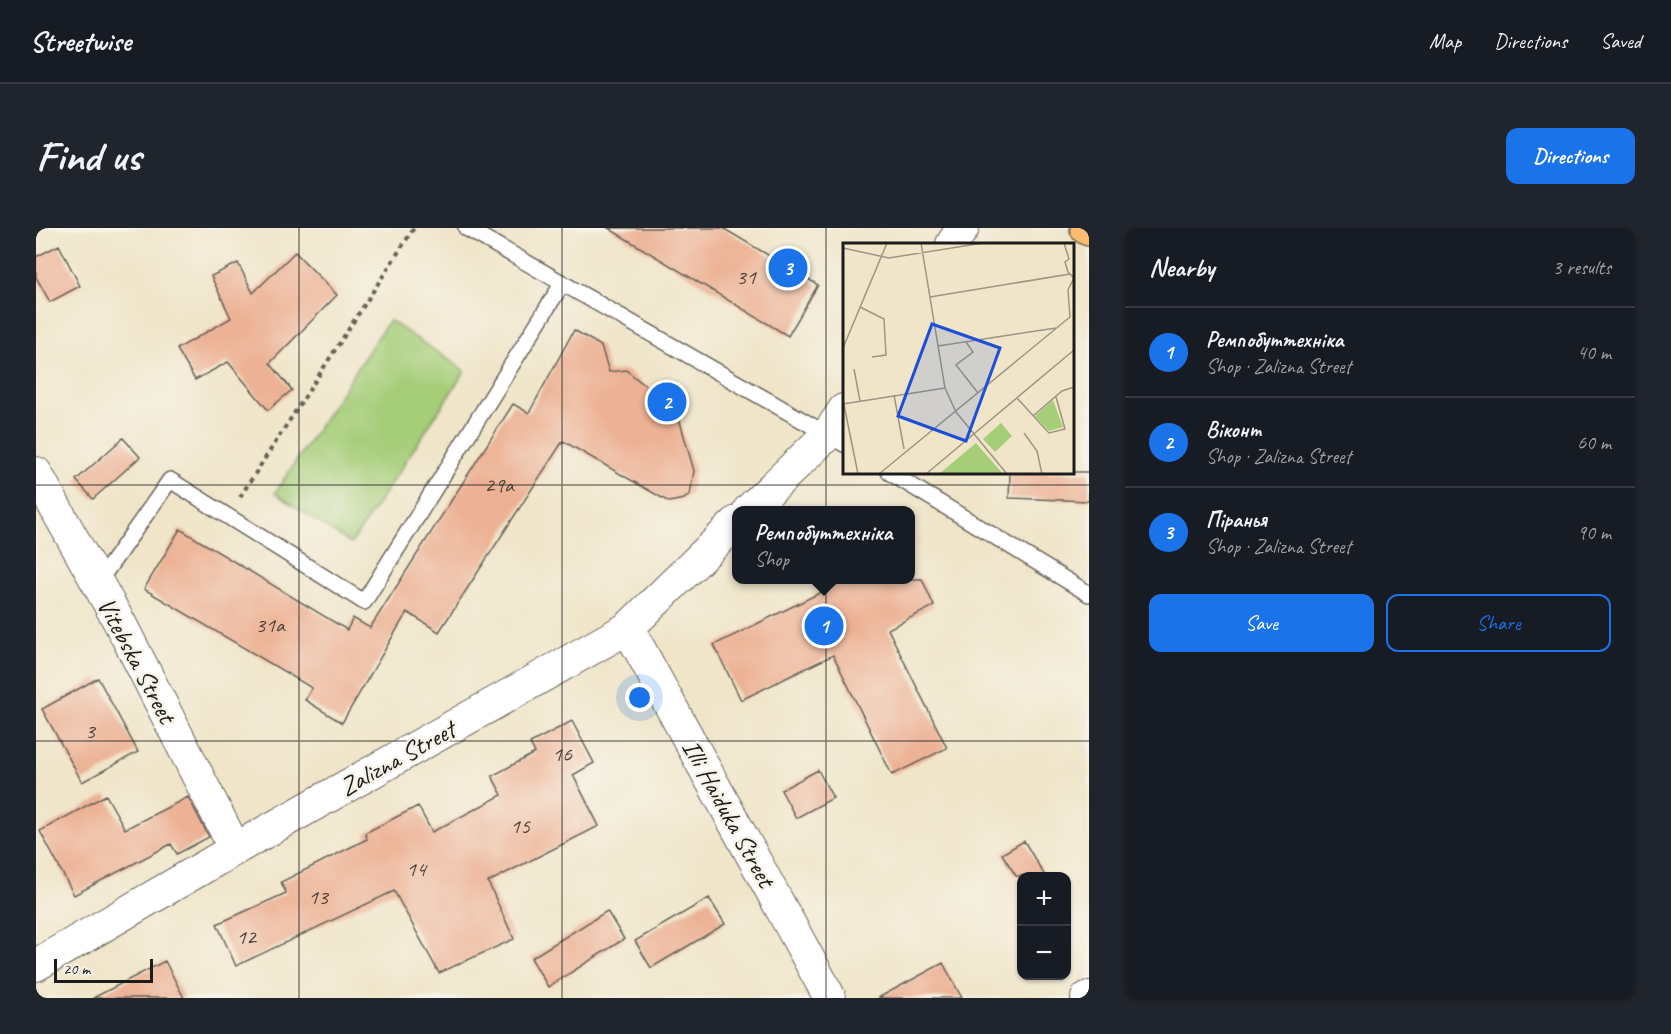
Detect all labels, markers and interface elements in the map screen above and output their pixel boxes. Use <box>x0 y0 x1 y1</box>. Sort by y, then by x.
text: Streetwise <box>30 24 131 59</box>
text: Map <box>1429 28 1461 54</box>
text: Directions <box>1494 28 1567 54</box>
text: Saved <box>1600 28 1641 54</box>
button: Directions <box>1506 128 1635 184</box>
text: Find us <box>36 130 141 183</box>
inset map <box>843 243 1074 474</box>
pin: 3 <box>768 246 807 291</box>
text: Nearby <box>1149 251 1214 284</box>
text: 3 results <box>1552 255 1611 280</box>
house number: 31 <box>736 263 757 291</box>
text: Ремпобуттехніка <box>1206 326 1343 354</box>
text: 1 <box>1164 340 1173 365</box>
text: 40 m <box>1577 340 1611 365</box>
text: Shop · Zalizna Street <box>1206 354 1351 379</box>
pin: 2 <box>648 380 686 424</box>
text: Віконт <box>1206 416 1262 444</box>
text: 2 <box>1164 430 1173 455</box>
text: 60 m <box>1577 430 1611 455</box>
text: Shop · Zalizna Street <box>1206 444 1351 469</box>
house number: 29а <box>484 471 515 499</box>
popup <box>732 506 915 584</box>
text: Піранья <box>1206 506 1267 534</box>
text: Ремпобуттехніка <box>755 519 892 547</box>
text: 3 <box>1164 520 1173 545</box>
text: 90 m <box>1577 520 1611 545</box>
text: Shop · Zalizna Street <box>1206 534 1351 559</box>
text: Shop <box>755 547 789 572</box>
street label: Vitebska Street <box>90 592 184 731</box>
button: Save <box>1149 594 1374 652</box>
button: Share <box>1386 594 1611 652</box>
pin: 1 <box>804 604 844 648</box>
house number: 31а <box>255 611 286 639</box>
your location <box>625 683 654 712</box>
street label: Zalizna Street <box>334 712 464 804</box>
house number: 3 <box>85 717 97 745</box>
street label: Illi Haiduka Street <box>675 734 784 895</box>
house number: 16 <box>552 740 573 768</box>
house number: 15 <box>510 812 531 840</box>
house number: 14 <box>406 855 428 883</box>
map controls <box>1017 872 1071 980</box>
button: + <box>1017 872 1071 926</box>
house number: 13 <box>308 883 330 911</box>
house number: 12 <box>236 923 258 951</box>
button: − <box>1017 926 1071 980</box>
scale bar <box>54 956 153 984</box>
text: 20 m <box>63 959 90 979</box>

